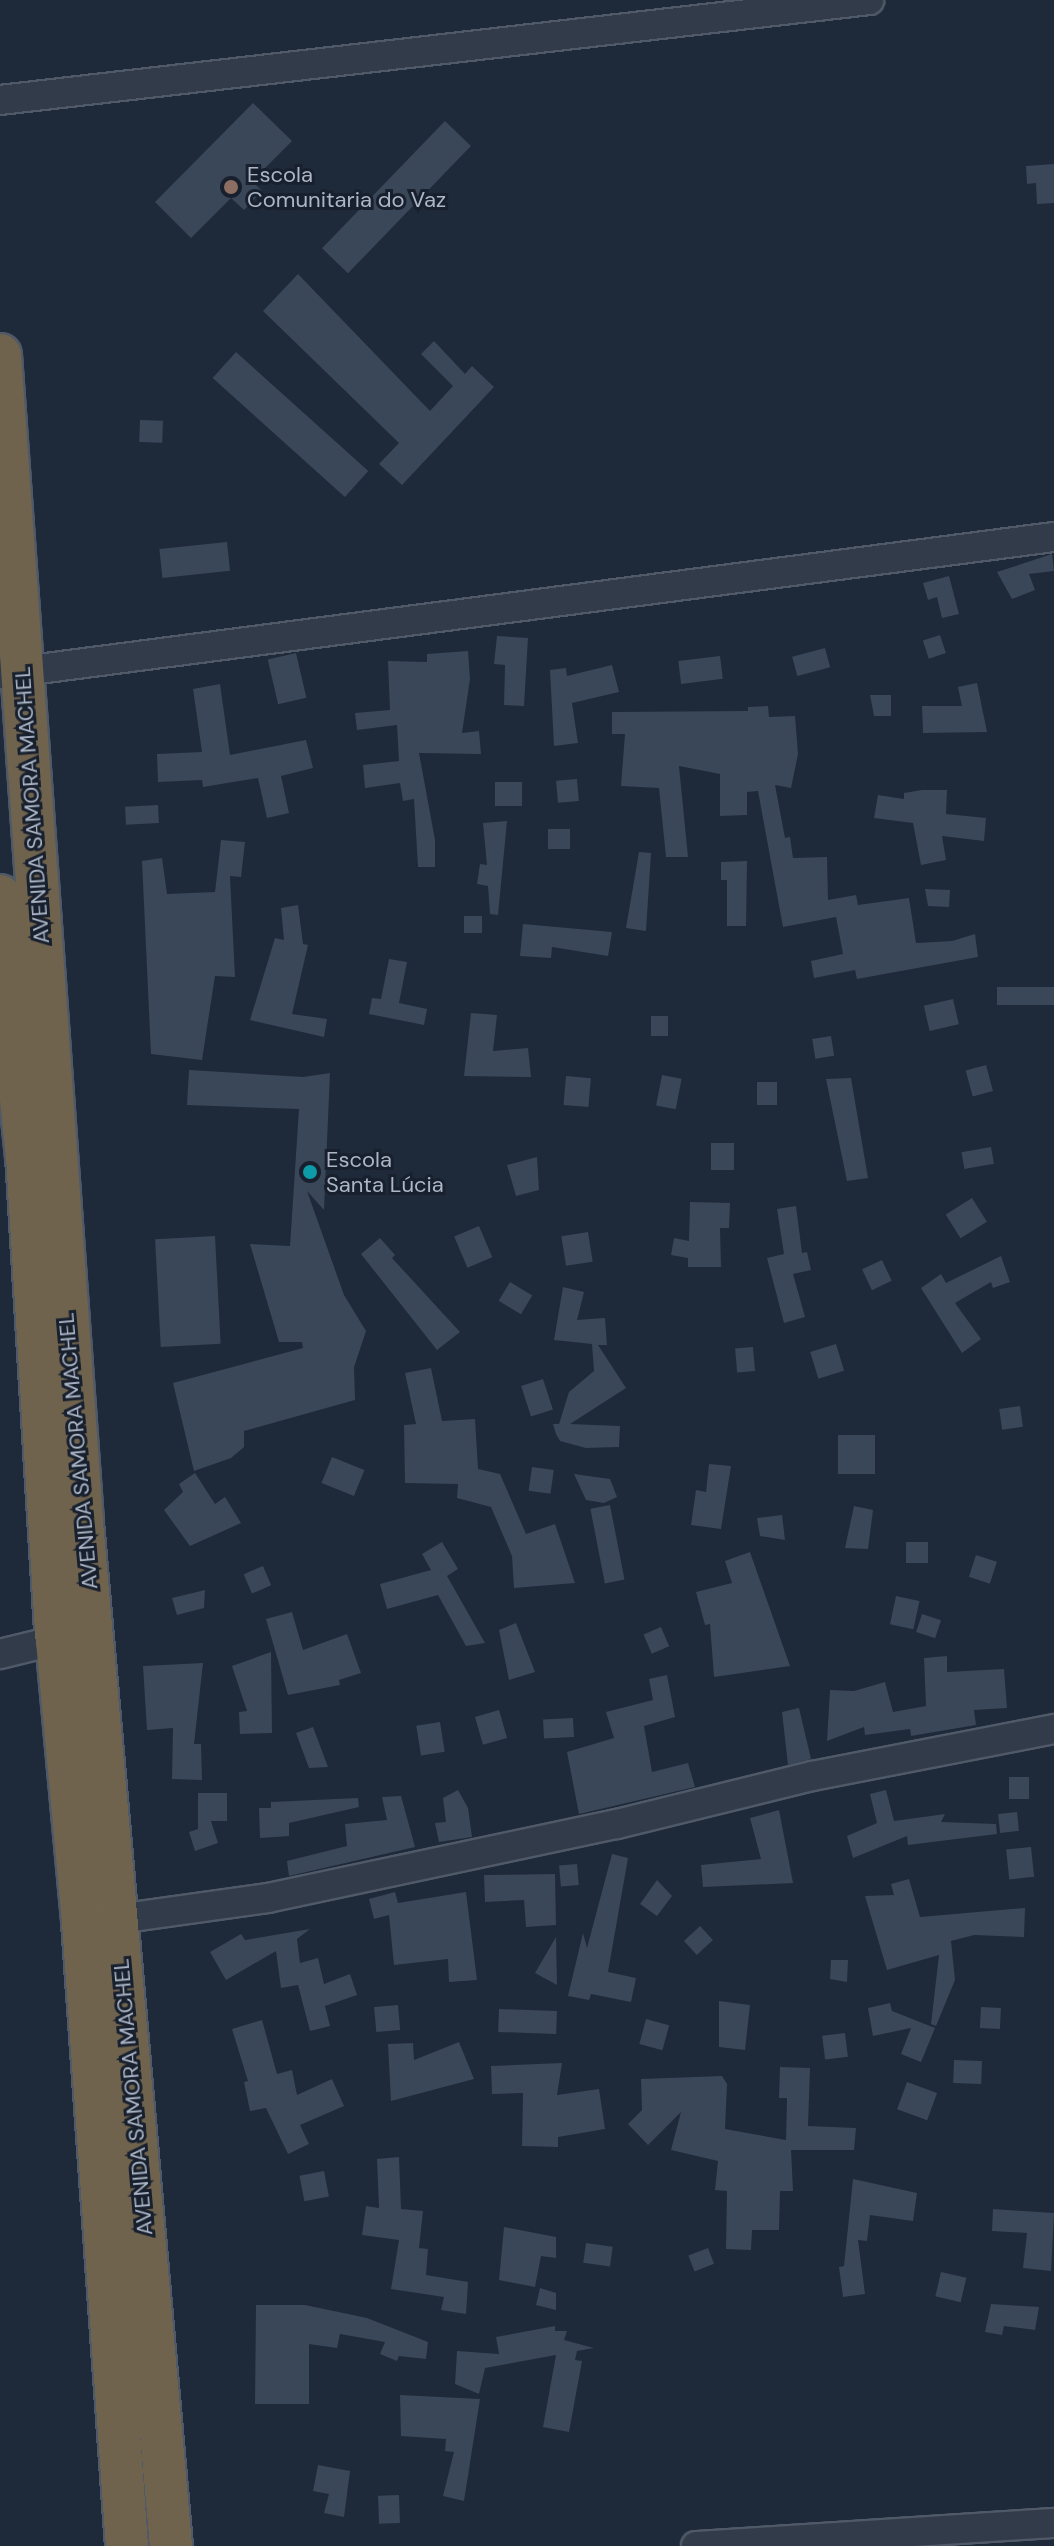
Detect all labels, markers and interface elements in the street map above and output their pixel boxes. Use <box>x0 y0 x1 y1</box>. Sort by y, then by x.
place label: Escola Comunitaria do Vaz <box>247 161 446 212</box>
marker: Escola Comunitaria do Vaz <box>222 178 240 196</box>
street label: AVENIDA SAMORA MACHEL <box>9 665 55 945</box>
place label: Escola Santa Lúcia <box>326 1146 444 1198</box>
marker: Escola Santa Lúcia <box>301 1163 319 1181</box>
street label: AVENIDA SAMORA MACHEL <box>53 1311 103 1591</box>
street label: AVENIDA SAMORA MACHEL <box>108 1957 158 2237</box>

